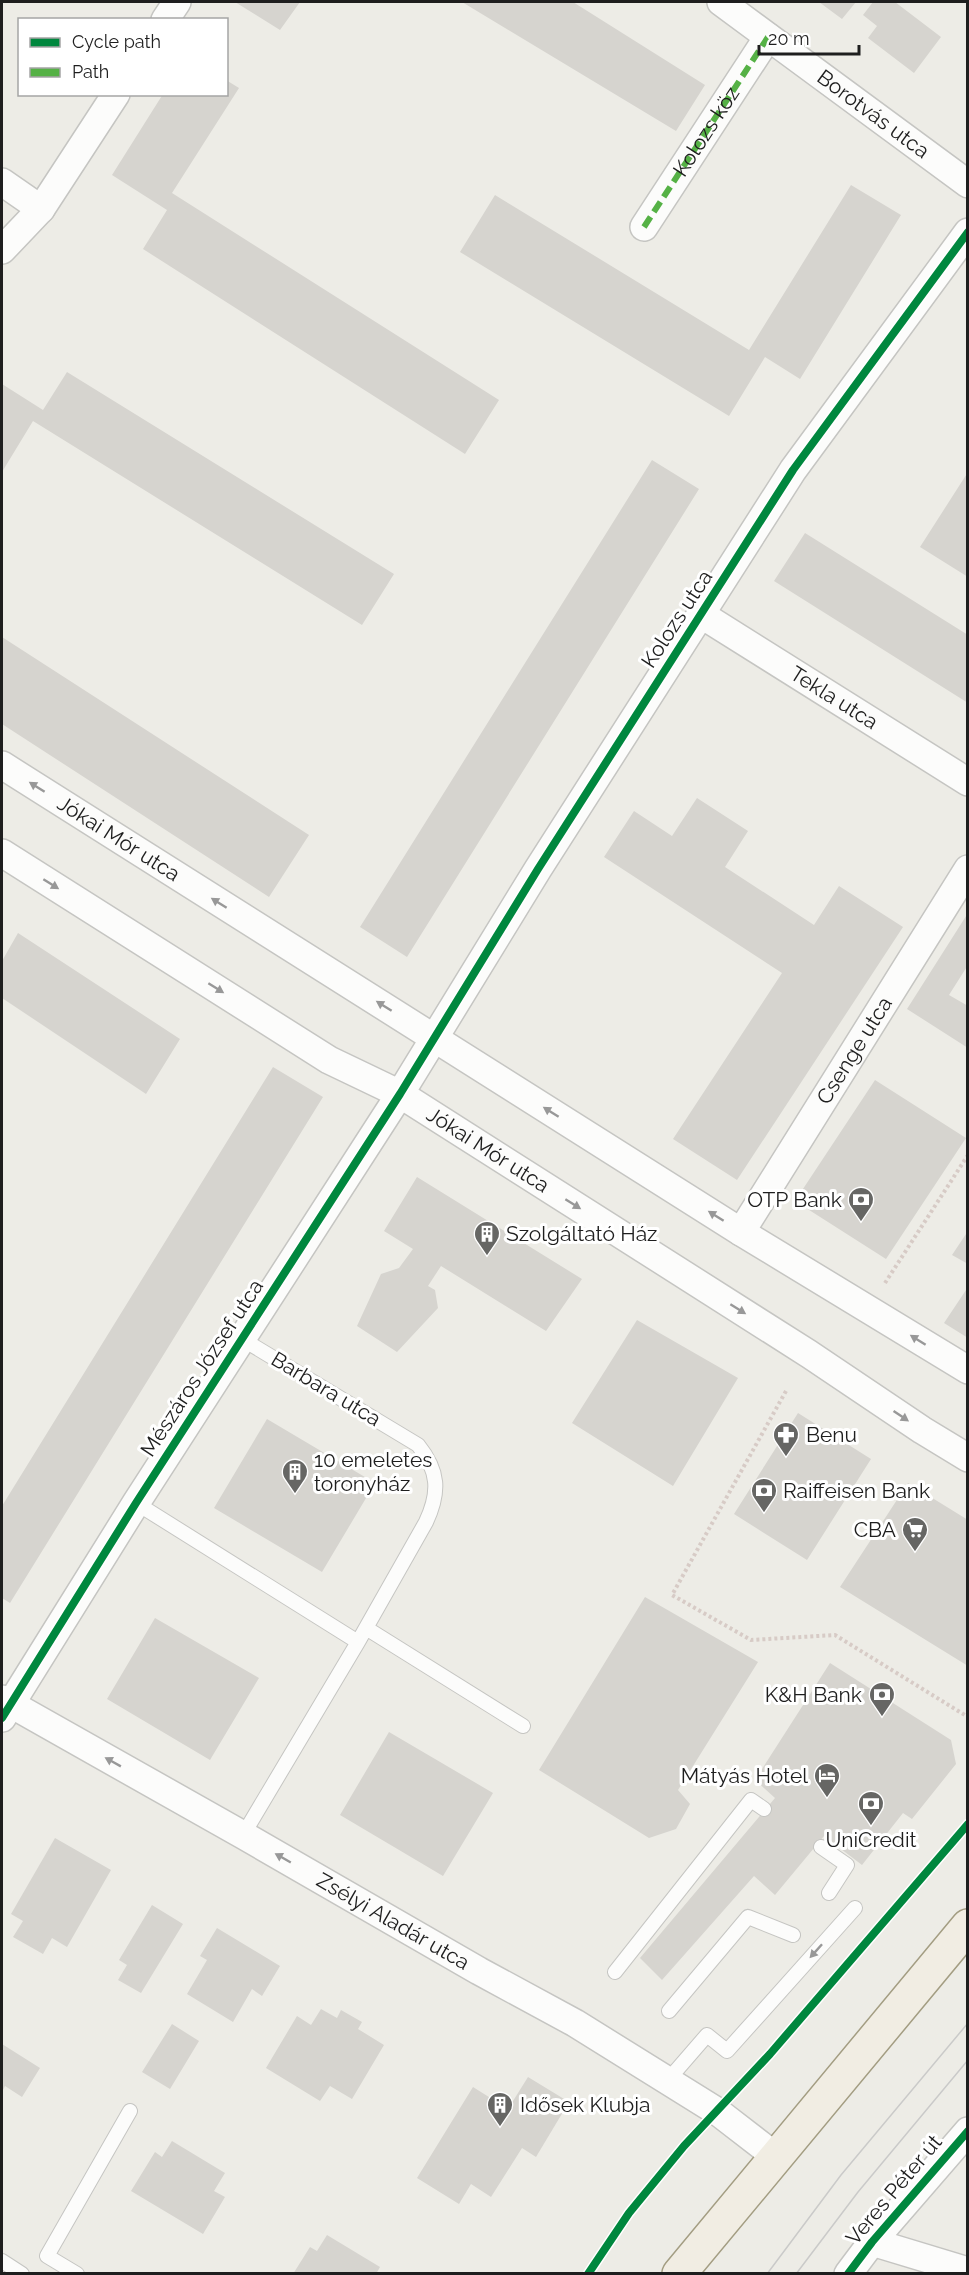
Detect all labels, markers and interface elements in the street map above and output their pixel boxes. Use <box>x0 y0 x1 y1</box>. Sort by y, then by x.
legend <box>18 18 228 96</box>
scale bar <box>759 18 860 56</box>
text: 20 m <box>768 28 810 49</box>
text: Cycle path <box>72 31 161 52</box>
text: Path <box>72 61 109 82</box>
street label: Borotvás utca <box>812 64 934 163</box>
street label: Kolozs köz <box>667 82 744 181</box>
street label: Kolozs utca <box>636 565 717 672</box>
street label: Tekla utca <box>786 661 883 734</box>
one-way arrow <box>28 782 45 793</box>
street label: Jókai Mór utca <box>53 790 185 886</box>
one-way arrow <box>43 878 59 889</box>
one-way arrow <box>211 897 227 908</box>
one-way arrow <box>208 982 224 993</box>
street label: Csenge utca <box>811 992 897 1109</box>
one-way arrow <box>376 1001 392 1012</box>
street label: Jókai Mór utca <box>422 1101 554 1198</box>
one-way arrow <box>543 1107 559 1118</box>
bank icon: OTP Bank <box>846 1185 876 1223</box>
place label: OTP Bank <box>747 1187 842 1212</box>
one-way arrow <box>565 1198 581 1209</box>
one-way arrow <box>708 1210 724 1221</box>
building icon: Szolgáltató Ház <box>472 1219 502 1257</box>
place label: Szolgáltató Ház <box>506 1221 657 1246</box>
street label: Mészáros József utca <box>135 1275 268 1461</box>
one-way arrow <box>730 1303 746 1314</box>
one-way arrow <box>910 1334 926 1345</box>
street label: Barbara utca <box>267 1346 386 1431</box>
one-way arrow <box>892 1410 908 1422</box>
pharmacy icon: Benu <box>771 1420 801 1458</box>
place label: Benu <box>806 1422 857 1447</box>
place label: 10 emeletes toronyház <box>314 1447 432 1496</box>
building icon: 10 emeletes toronyház <box>280 1457 310 1495</box>
bank icon: Raiffeisen Bank <box>749 1476 779 1514</box>
place label: Raiffeisen Bank <box>783 1478 930 1503</box>
supermarket icon: CBA <box>900 1515 930 1553</box>
place label: CBA <box>854 1517 896 1542</box>
bank icon: K&H Bank <box>867 1680 897 1718</box>
place label: K&H Bank <box>765 1682 862 1707</box>
one-way arrow <box>104 1757 121 1767</box>
hotel icon: Mátyás Hotel <box>812 1761 842 1799</box>
place label: Mátyás Hotel <box>681 1763 808 1788</box>
bank icon: UniCredit <box>856 1789 886 1827</box>
place label: UniCredit <box>826 1827 917 1852</box>
one-way arrow <box>274 1853 291 1863</box>
street label: Zsélyi Aladár utca <box>313 1867 474 1975</box>
one-way arrow <box>809 1944 823 1959</box>
building icon: Idősek Klubja <box>485 2090 515 2128</box>
place label: Idősek Klubja <box>520 2092 650 2117</box>
street label: Veres Péter út <box>840 2130 947 2250</box>

